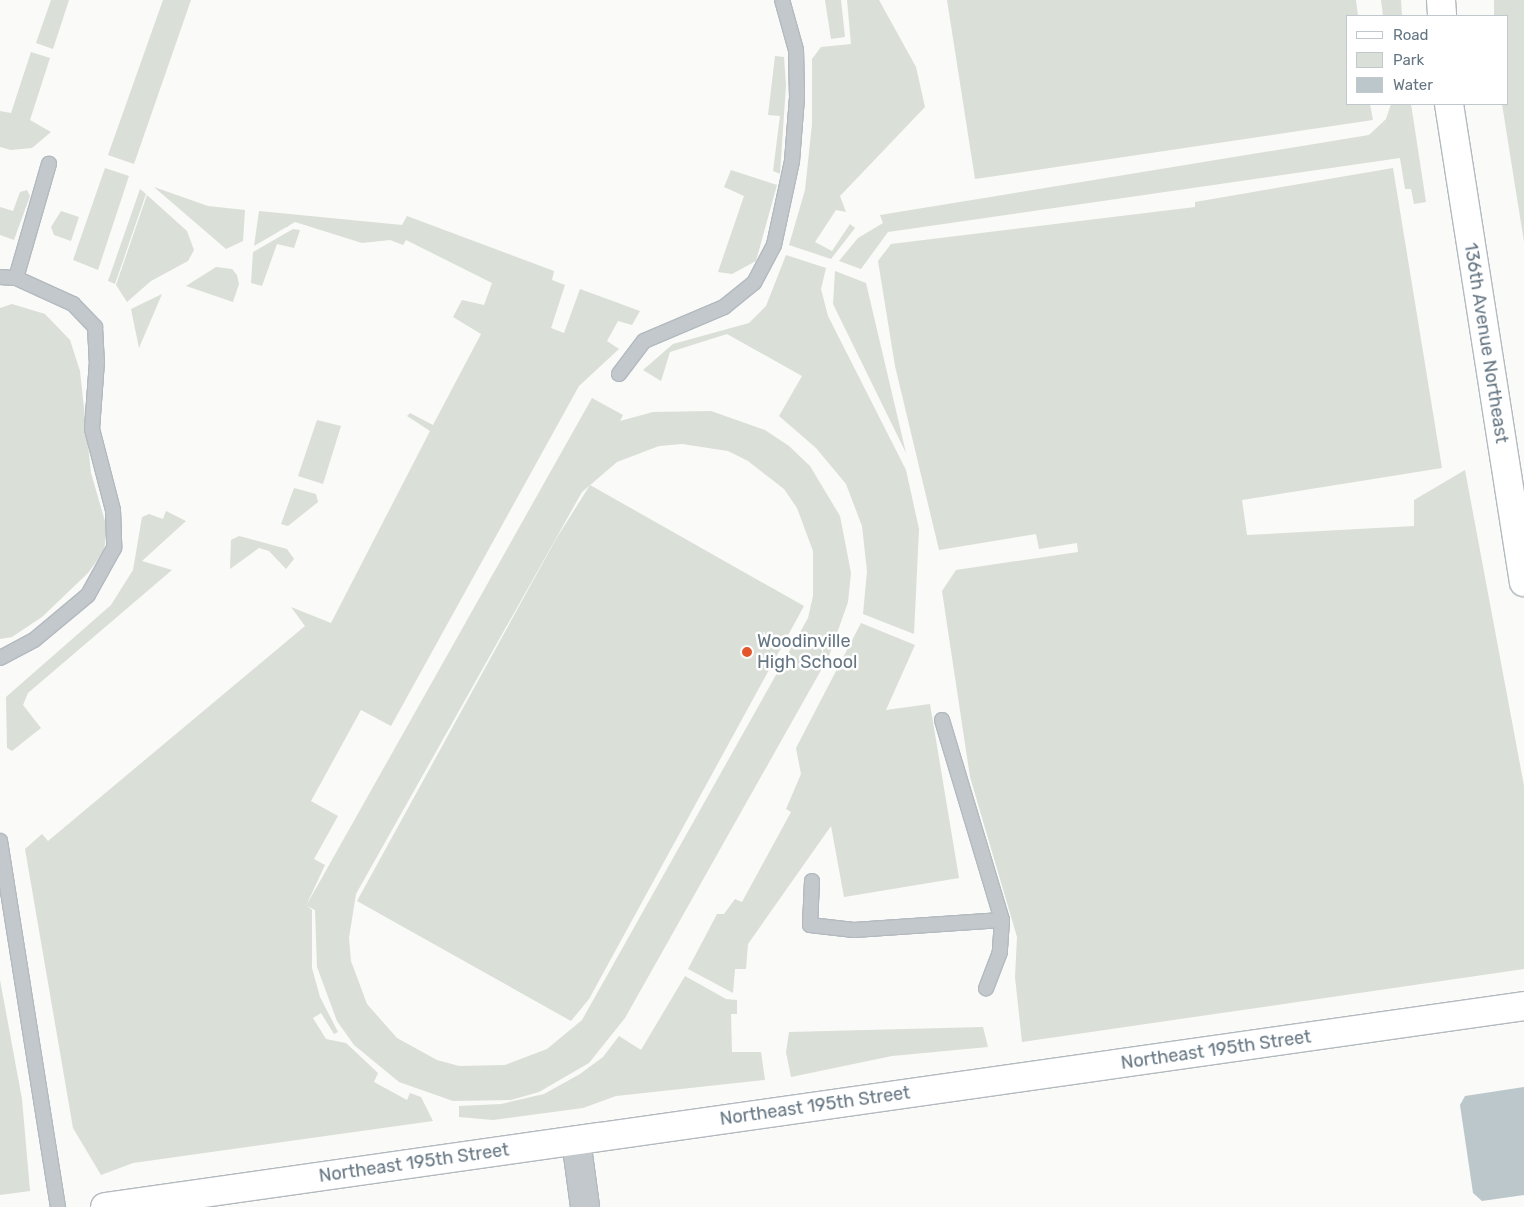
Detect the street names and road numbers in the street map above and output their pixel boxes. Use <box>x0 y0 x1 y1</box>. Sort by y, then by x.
street label: 136th Avenue Northeast <box>1459 241 1513 445</box>
street label: Northeast 195th Street <box>1120 1026 1312 1074</box>
street label: Northeast 195th Street <box>719 1082 911 1130</box>
street label: Northeast 195th Street <box>318 1139 510 1187</box>

